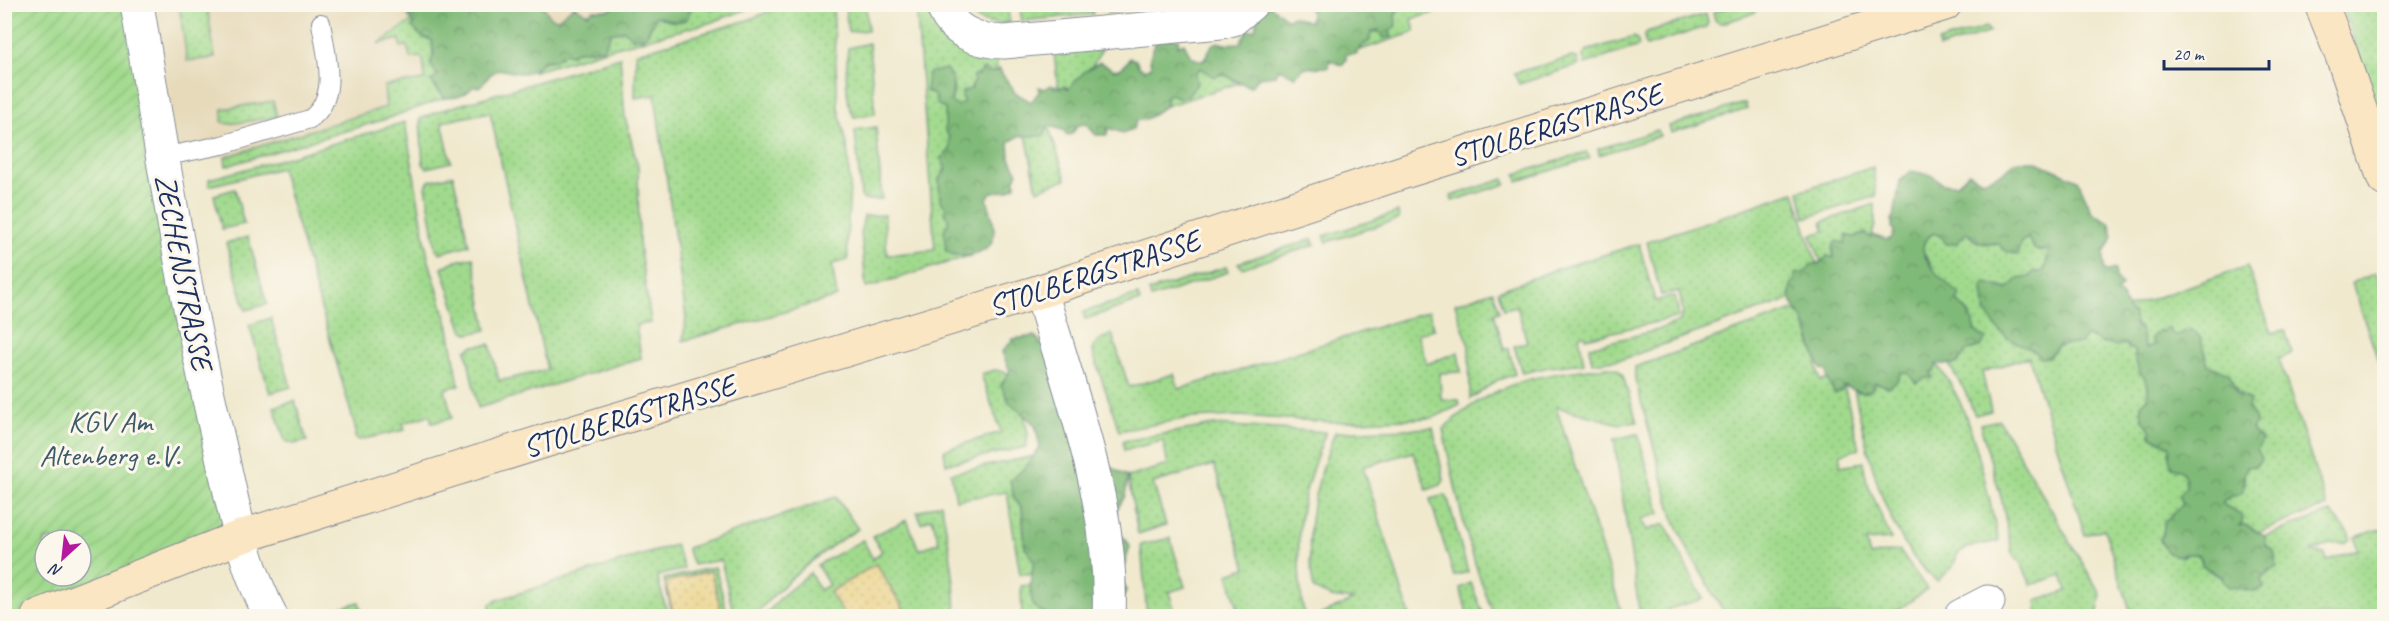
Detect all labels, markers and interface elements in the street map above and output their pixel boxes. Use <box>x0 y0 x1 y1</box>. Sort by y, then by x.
scale bar <box>2164 33 2269 71</box>
text: 20 m <box>2173 43 2206 65</box>
street label: STOLBERGSTRASSE <box>1445 73 1671 175</box>
street label: ZECHENSTRASSE <box>146 171 222 377</box>
street label: STOLBERGSTRASSE <box>984 220 1208 325</box>
street label: STOLBERGSTRASSE <box>518 364 744 466</box>
park label: KGV Am Altenberg e.V. <box>39 402 181 474</box>
north arrow <box>33 528 93 588</box>
text: N <box>45 558 66 582</box>

